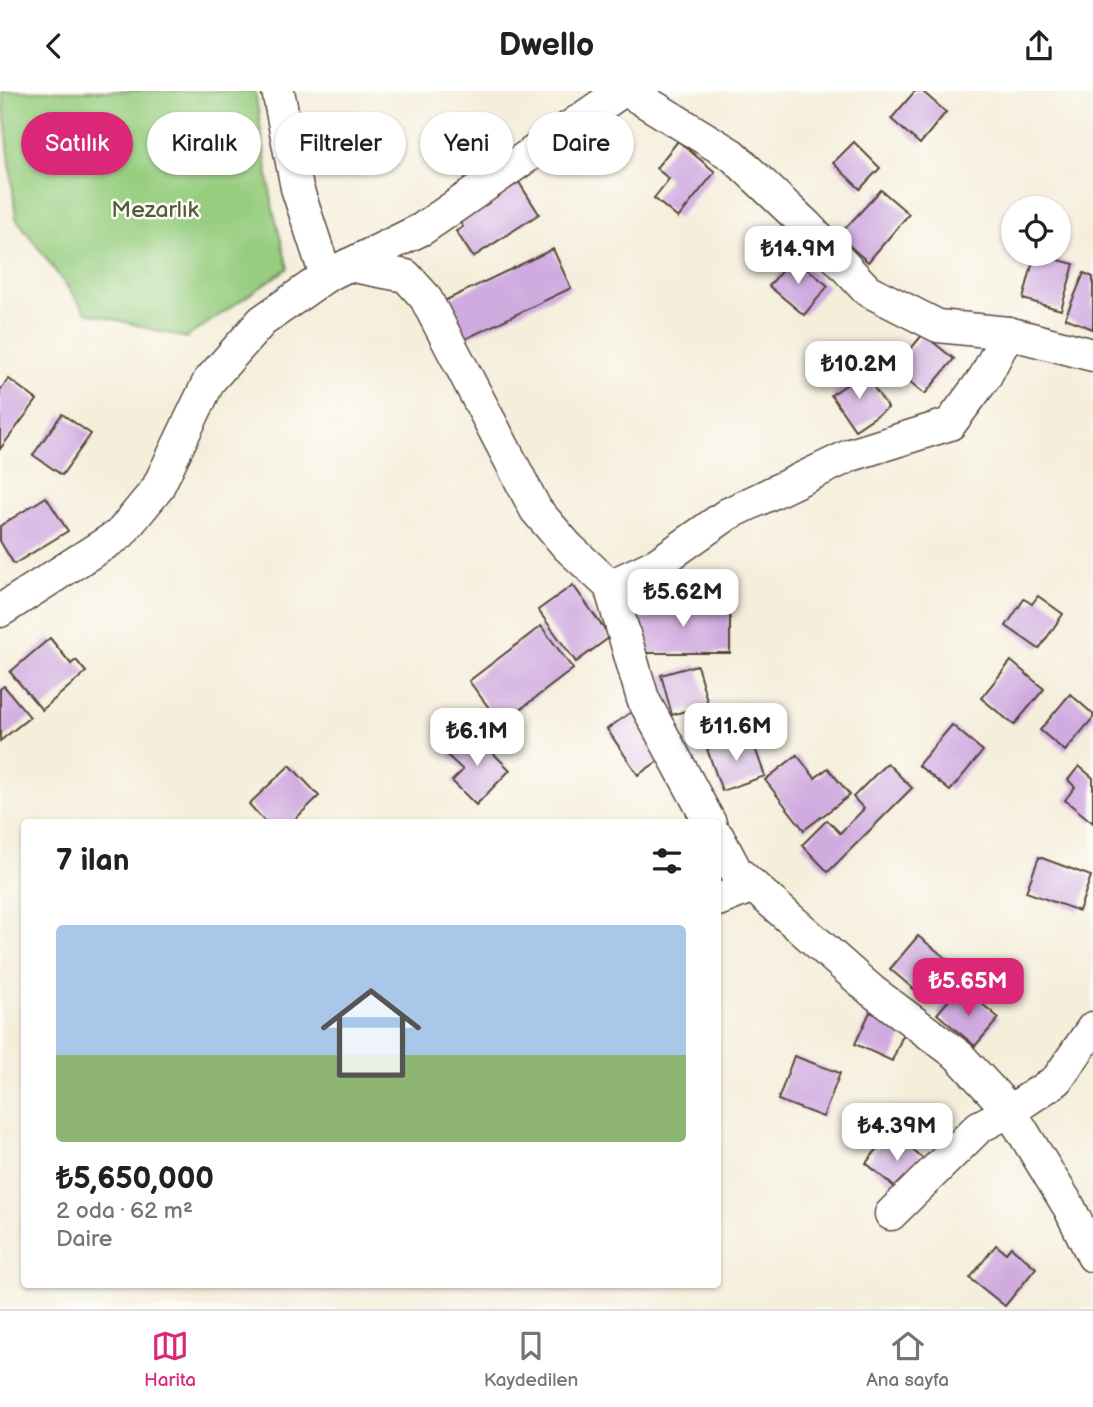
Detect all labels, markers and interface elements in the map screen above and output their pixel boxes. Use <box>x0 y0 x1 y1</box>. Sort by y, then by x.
text: Dwello <box>499 26 594 65</box>
icon: back <box>35 27 73 65</box>
icon: share <box>1020 27 1058 65</box>
chip: Satılık <box>21 112 133 175</box>
chip: Kiralık <box>147 112 261 175</box>
chip: Filtreler <box>275 112 406 175</box>
chip: Yeni <box>420 112 513 175</box>
chip: Daire <box>527 112 634 175</box>
park label: Mezarlık <box>111 196 199 224</box>
map controls <box>1001 196 1071 266</box>
button: locate <box>1001 196 1071 266</box>
pin: ₺14.9M <box>741 227 855 286</box>
text: ₺14.9M <box>761 235 835 263</box>
pin: ₺10.2M <box>802 341 916 401</box>
text: ₺10.2M <box>821 350 897 378</box>
pin: ₺5.62M <box>626 569 740 629</box>
text: ₺5.62M <box>643 578 723 606</box>
pin: ₺11.6M <box>679 703 793 763</box>
pin: ₺6.1M <box>428 709 526 768</box>
text: ₺11.6M <box>700 712 772 740</box>
text: ₺6.1M <box>446 717 508 745</box>
icon: filters <box>648 842 686 880</box>
text: 7 ilan <box>56 843 130 879</box>
pin: ₺5.65M <box>911 958 1025 1018</box>
text: ₺5.65M <box>929 967 1007 995</box>
icon: home <box>308 970 434 1096</box>
pin: ₺4.39M <box>840 1103 954 1163</box>
text: ₺4.39M <box>858 1112 936 1140</box>
text: ₺5,650,000 <box>56 1161 214 1197</box>
text: 2 oda · 62 m² <box>56 1197 193 1225</box>
text: Daire <box>56 1225 112 1253</box>
tab: Harita <box>144 1327 196 1392</box>
tab: Kaydedilen <box>484 1327 578 1392</box>
tab: Ana sayfa <box>866 1327 949 1392</box>

